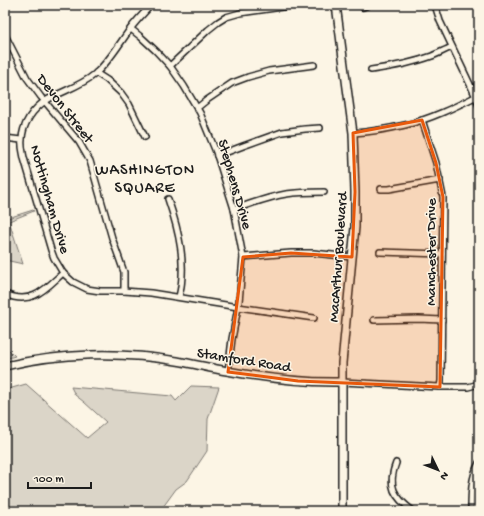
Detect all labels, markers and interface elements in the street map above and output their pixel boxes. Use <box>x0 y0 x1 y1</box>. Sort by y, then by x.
street label: Devon Street <box>31 70 98 149</box>
street label: Stephens Drive <box>213 137 256 232</box>
street label: Nottingham Drive <box>25 143 73 256</box>
district label: WASHINGTON SQUARE <box>95 162 195 199</box>
street label: MacArthur Boulevard <box>325 190 353 323</box>
street label: Manchester Drive <box>423 198 441 306</box>
street label: Stamford Road <box>195 345 293 377</box>
north arrow <box>418 450 458 490</box>
scale bar <box>28 464 91 490</box>
text: N <box>437 469 451 482</box>
text: 100 m <box>33 473 64 487</box>

